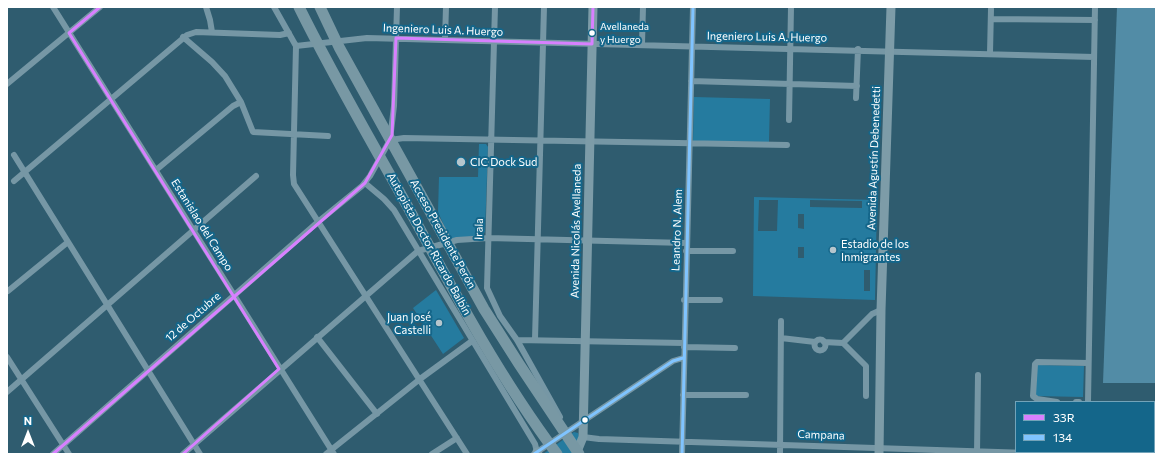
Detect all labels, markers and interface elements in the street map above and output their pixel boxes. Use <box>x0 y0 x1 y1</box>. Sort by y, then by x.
street label: Ingeniero Luis A. Huergo <box>383 21 503 39</box>
place label: Avellaneda y Huergo <box>600 21 649 44</box>
marker: Avellaneda y Huergo <box>587 28 597 38</box>
street label: Ingeniero Luis A. Huergo <box>707 29 827 45</box>
street label: Avenida Agustín Debenedetti <box>865 86 883 230</box>
place label: CIC Dock Sud <box>470 155 537 169</box>
marker: CIC Dock Sud <box>455 156 467 168</box>
street label: Avenida Nicolás Avellaneda <box>568 164 584 298</box>
street label: Autopista Doctor Ricardo Balbín <box>384 170 474 318</box>
street label: Estanislao del Campo <box>168 177 236 273</box>
street label: Acceso Presidente Perón <box>407 177 479 291</box>
street label: Leandro N. Alem <box>669 189 685 271</box>
street label: Irala <box>472 218 486 240</box>
place label: Estadio de los Inmigrantes <box>841 237 909 263</box>
marker: Estadio de los Inmigrantes <box>828 245 838 255</box>
street label: 12 de Octubre <box>163 289 223 345</box>
place label: Juan José Castelli <box>387 310 431 336</box>
marker: Juan José Castelli <box>434 318 444 328</box>
legend <box>1015 401 1155 453</box>
text: 33R <box>1053 410 1075 424</box>
north arrow <box>8 413 48 453</box>
text: N <box>24 414 32 427</box>
unlabelled marker <box>580 415 590 425</box>
street label: Campana <box>797 428 845 442</box>
text: 134 <box>1053 430 1072 444</box>

